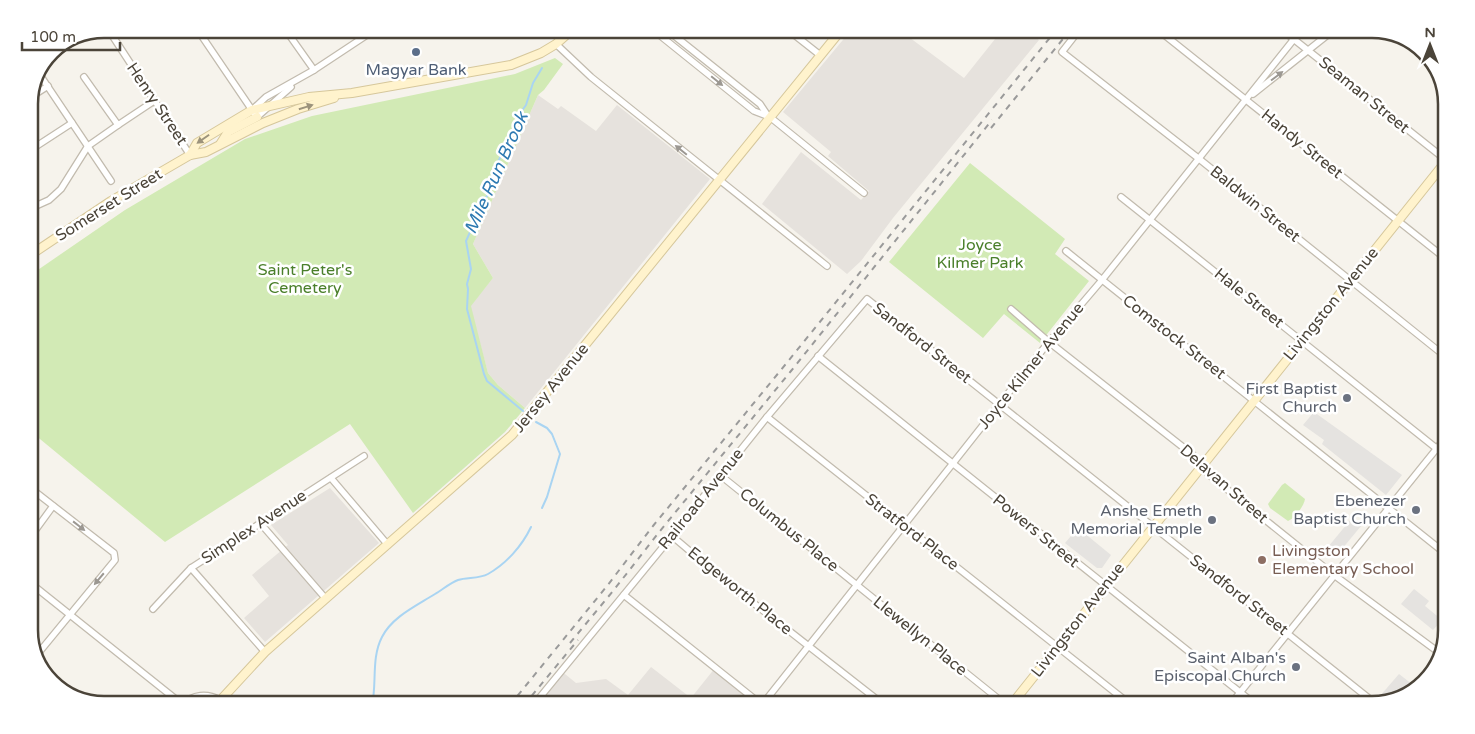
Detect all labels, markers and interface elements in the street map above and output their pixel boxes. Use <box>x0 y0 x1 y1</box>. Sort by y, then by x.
scale bar <box>22 20 120 52</box>
north arrow <box>1405 20 1455 70</box>
text: N <box>1424 24 1436 41</box>
text: 100 m <box>30 28 76 46</box>
marker: Magyar Bank <box>410 46 422 58</box>
street label: Seaman Street <box>1314 52 1414 138</box>
street label: Henry Street <box>122 59 192 149</box>
place label: Magyar Bank <box>366 60 467 80</box>
one-way arrow <box>1270 70 1283 81</box>
one-way arrow <box>711 76 724 87</box>
one-way arrow <box>299 102 314 110</box>
street label: Handy Street <box>1257 105 1347 183</box>
water label: Mile Run Brook <box>459 108 533 237</box>
one-way arrow <box>196 134 210 144</box>
one-way arrow <box>675 144 688 155</box>
street label: Baldwin Street <box>1206 161 1304 247</box>
street label: Somerset Street <box>52 164 166 246</box>
park label: Joyce Kilmer Park <box>937 235 1024 273</box>
street label: Livingston Avenue <box>1279 243 1383 365</box>
park label: Saint Peter's Cemetery <box>258 260 352 298</box>
street label: Hale Street <box>1210 264 1288 332</box>
street label: Comstock Street <box>1118 290 1230 384</box>
street label: Sandford Street <box>869 298 975 388</box>
street label: Joyce Kilmer Avenue <box>974 299 1088 433</box>
street label: Jersey Avenue <box>509 339 593 437</box>
place label: First Baptist Church <box>1246 379 1337 417</box>
marker: First Baptist Church <box>1341 392 1353 404</box>
street label: Delavan Street <box>1176 440 1272 528</box>
street label: Railroad Avenue <box>654 444 748 554</box>
street label: Columbus Place <box>735 484 843 576</box>
street label: Simplex Avenue <box>198 486 310 568</box>
street label: Stratford Place <box>861 489 963 575</box>
street label: Powers Street <box>989 490 1083 572</box>
place label: Ebenezer Baptist Church <box>1293 491 1407 529</box>
place label: Anshe Emeth Memorial Temple <box>1070 501 1202 539</box>
marker: Ebenezer Baptist Church <box>1410 504 1422 516</box>
marker: Anshe Emeth Memorial Temple <box>1206 514 1218 526</box>
one-way arrow <box>72 521 85 532</box>
place label: Livingston Elementary School <box>1272 541 1414 579</box>
street label: Edgeworth Place <box>684 543 796 639</box>
street label: Sandford Street <box>1186 550 1292 640</box>
marker: Livingston Elementary School <box>1256 554 1268 566</box>
street label: Livingston Avenue <box>1027 559 1129 681</box>
one-way arrow <box>94 572 105 585</box>
street label: Llewellyn Place <box>869 592 971 680</box>
place label: Saint Alban's Episcopal Church <box>1154 648 1286 686</box>
marker: Saint Alban's Episcopal Church <box>1290 661 1302 673</box>

